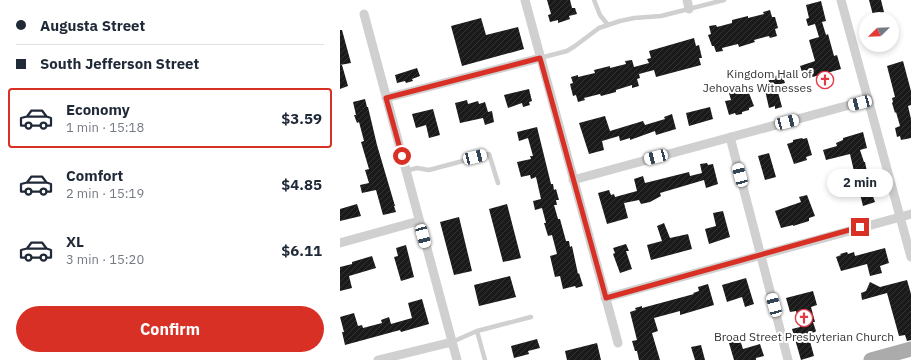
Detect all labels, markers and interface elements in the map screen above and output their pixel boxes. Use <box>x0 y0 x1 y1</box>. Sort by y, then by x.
north arrow <box>859 12 899 52</box>
map controls <box>859 12 899 52</box>
text: Augusta Street <box>40 16 145 35</box>
text: South Jefferson Street <box>40 54 199 73</box>
place label: Kingdom Hall of Jehovahs Witnesses <box>703 66 812 95</box>
church icon: Kingdom Hall of Jehovahs Witnesses <box>815 70 835 90</box>
car <box>847 94 873 112</box>
icon: car <box>18 100 54 136</box>
text: Economy <box>66 100 130 119</box>
text: $3.59 <box>281 109 322 128</box>
car <box>774 113 800 131</box>
text: 1 min · 15:18 <box>66 119 144 136</box>
route start <box>393 147 411 165</box>
car <box>462 148 488 166</box>
car <box>643 148 669 166</box>
car <box>731 162 749 188</box>
icon: car <box>18 166 54 202</box>
text: Comfort <box>66 166 123 185</box>
callout: 2 min <box>827 169 893 197</box>
text: 2 min <box>843 174 877 191</box>
text: $4.85 <box>281 175 322 194</box>
text: 2 min · 15:19 <box>66 185 144 202</box>
route end <box>851 218 869 236</box>
car <box>414 223 432 249</box>
icon: car <box>18 232 54 268</box>
text: XL <box>66 232 84 251</box>
text: $6.11 <box>281 241 322 260</box>
text: 3 min · 15:20 <box>66 251 144 268</box>
car <box>765 292 783 318</box>
button: Confirm <box>16 306 324 352</box>
church icon: Broad Street Presbyterian Church <box>794 308 814 328</box>
place label: Broad Street Presbyterian Church <box>714 329 894 344</box>

